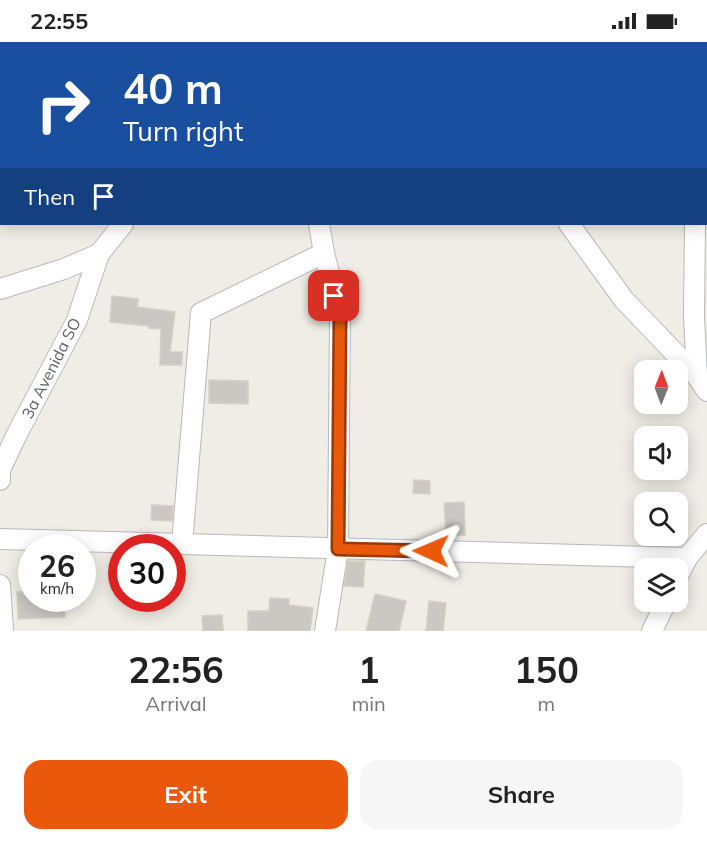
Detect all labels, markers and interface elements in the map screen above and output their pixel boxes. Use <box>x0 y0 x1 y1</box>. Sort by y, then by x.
text: 22:55 <box>30 7 88 35</box>
text: 40 m <box>123 62 223 115</box>
icon: right <box>24 66 102 144</box>
text: Turn right <box>123 114 243 148</box>
icon: arrive <box>87 180 120 213</box>
text: Then <box>24 183 75 211</box>
pin <box>308 270 359 321</box>
icon: arrive <box>317 279 350 312</box>
street label: 3a Avenida SO <box>17 314 85 422</box>
north arrow <box>634 360 688 414</box>
map controls <box>634 360 688 612</box>
button: sound <box>634 426 688 480</box>
button: search <box>634 492 688 546</box>
position arrow <box>399 519 463 583</box>
speed limit sign: 30 <box>108 534 186 612</box>
text: 26 <box>39 547 75 585</box>
button: layers <box>634 558 688 612</box>
text: km/h <box>40 579 74 598</box>
text: 22:56 <box>128 647 224 692</box>
text: 1 <box>358 647 380 692</box>
text: 150 <box>514 647 579 692</box>
text: Arrival <box>145 691 206 716</box>
text: min <box>352 691 386 716</box>
text: m <box>538 691 555 716</box>
button: Exit <box>24 760 348 829</box>
button: Share <box>360 760 683 829</box>

